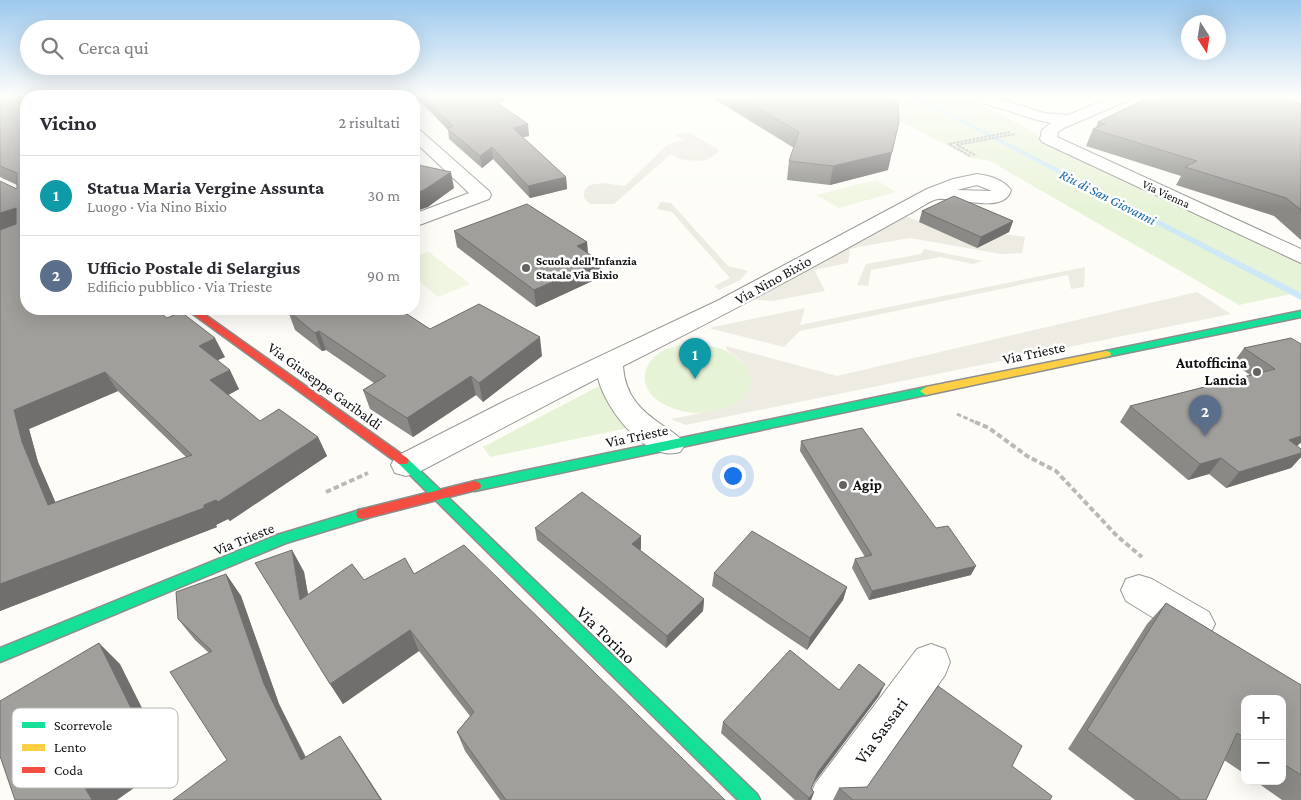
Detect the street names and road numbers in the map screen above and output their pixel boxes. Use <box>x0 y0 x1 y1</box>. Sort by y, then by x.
street label: Via Vienna <box>1140 177 1193 211</box>
street label: Via Nino Bixio <box>732 252 814 308</box>
street label: Via Giuseppe Garibaldi <box>264 339 385 434</box>
street label: Via Trieste <box>1001 339 1067 367</box>
street label: Via Trieste <box>604 422 670 450</box>
street label: Via Trieste <box>212 520 277 558</box>
street label: Via Torino <box>572 602 640 668</box>
street label: Via Sassari <box>850 694 912 768</box>

